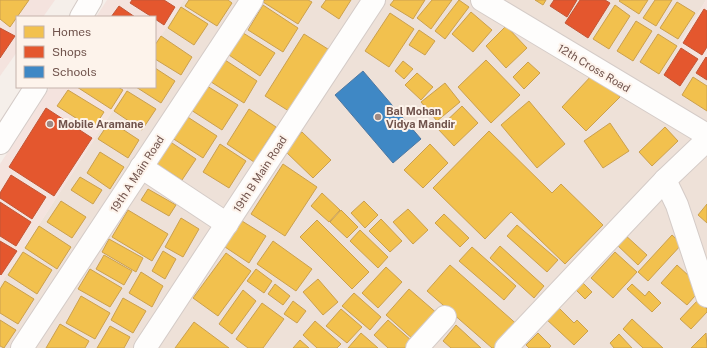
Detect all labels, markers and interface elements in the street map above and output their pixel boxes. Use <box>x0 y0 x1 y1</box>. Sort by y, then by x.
legend <box>16 16 156 88</box>
text: Homes <box>52 25 91 39</box>
street label: 12th Cross Road <box>556 42 632 94</box>
text: Shops <box>52 45 87 59</box>
text: Schools <box>52 65 97 79</box>
place label: Bal Mohan Vidya Mandir <box>386 105 456 130</box>
marker: Bal Mohan Vidya Mandir <box>373 112 383 122</box>
place label: Mobile Aramane <box>58 118 144 130</box>
marker: Mobile Aramane <box>45 119 55 129</box>
street label: 19th A Main Road <box>108 134 166 214</box>
street label: 19th B Main Road <box>231 134 289 214</box>

